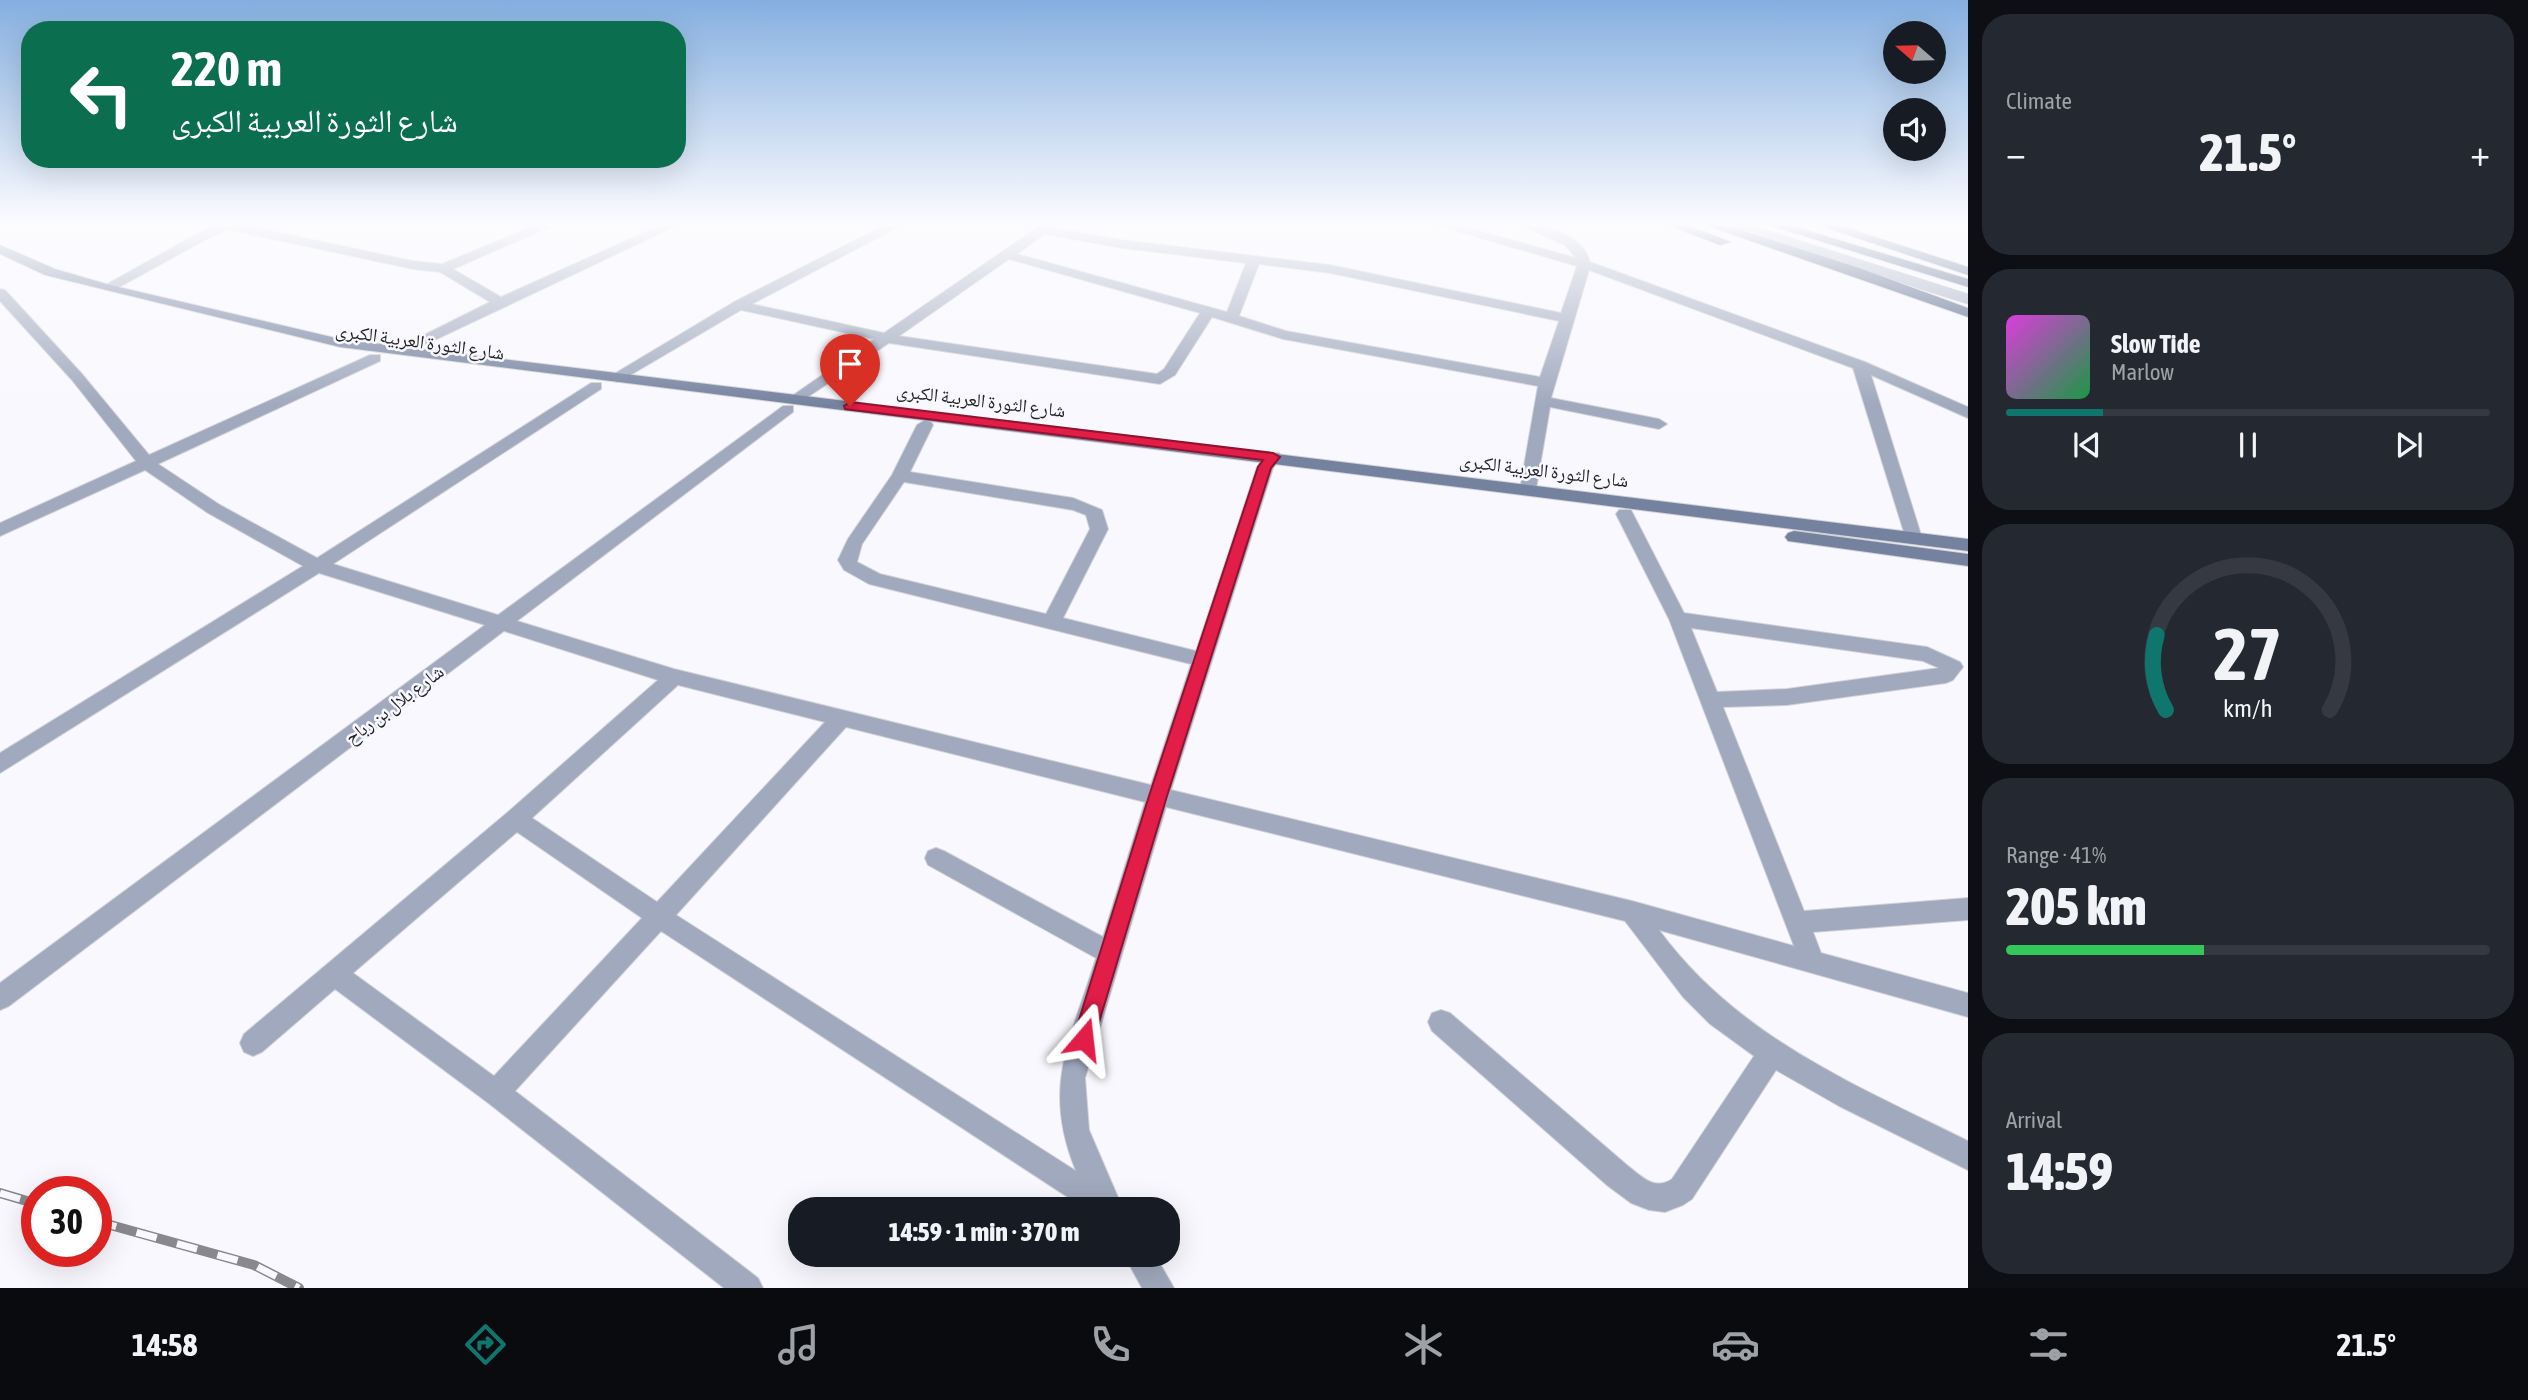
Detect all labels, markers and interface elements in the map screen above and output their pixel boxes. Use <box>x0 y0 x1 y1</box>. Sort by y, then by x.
north arrow <box>1883 21 1946 84</box>
map controls <box>1883 21 1946 161</box>
text: 220 m <box>171 40 282 96</box>
icon: left <box>56 49 147 140</box>
text: Climate <box>2006 88 2072 114</box>
button: sound <box>1883 98 1946 161</box>
text: شارع الثورة العربية الكبرى <box>171 102 458 139</box>
text: 21.5° <box>2200 122 2296 182</box>
text: − <box>2006 131 2026 174</box>
text: + <box>2470 131 2490 174</box>
street label: شارع الثورة العربية الكبرى <box>334 318 506 365</box>
text: Slow Tide <box>2111 329 2201 359</box>
pin <box>820 334 880 406</box>
icon: arrive <box>831 345 869 383</box>
text: Marlow <box>2111 359 2174 385</box>
street label: شارع الثورة العربية الكبرى <box>895 379 1067 422</box>
icon: previous <box>2068 426 2106 464</box>
icon: pause <box>2229 426 2267 464</box>
icon: next <box>2390 426 2428 464</box>
street label: شارع الثورة العربية الكبرى <box>1458 449 1630 492</box>
text: 27 <box>2214 612 2282 695</box>
street label: شارع بلال بن رباح <box>340 660 448 749</box>
text: km/h <box>2223 694 2273 722</box>
text: Range · 41% <box>2006 842 2106 868</box>
text: 205 km <box>2006 876 2147 936</box>
position arrow <box>1047 1002 1121 1076</box>
text: Arrival <box>2006 1107 2062 1133</box>
text: 14:59 <box>2006 1141 2113 1201</box>
speed limit sign: 30 <box>21 1176 112 1267</box>
text: 14:59 · 1 min · 370 m <box>889 1217 1079 1247</box>
icon: directions <box>461 1320 510 1369</box>
icon: music <box>774 1320 823 1369</box>
icon: phone <box>1086 1320 1135 1369</box>
icon: climate <box>1399 1320 1448 1369</box>
icon: car <box>1711 1320 1760 1369</box>
icon: filters <box>2024 1320 2073 1369</box>
text: 14:58 <box>132 1326 198 1363</box>
text: 21.5° <box>2336 1326 2396 1363</box>

